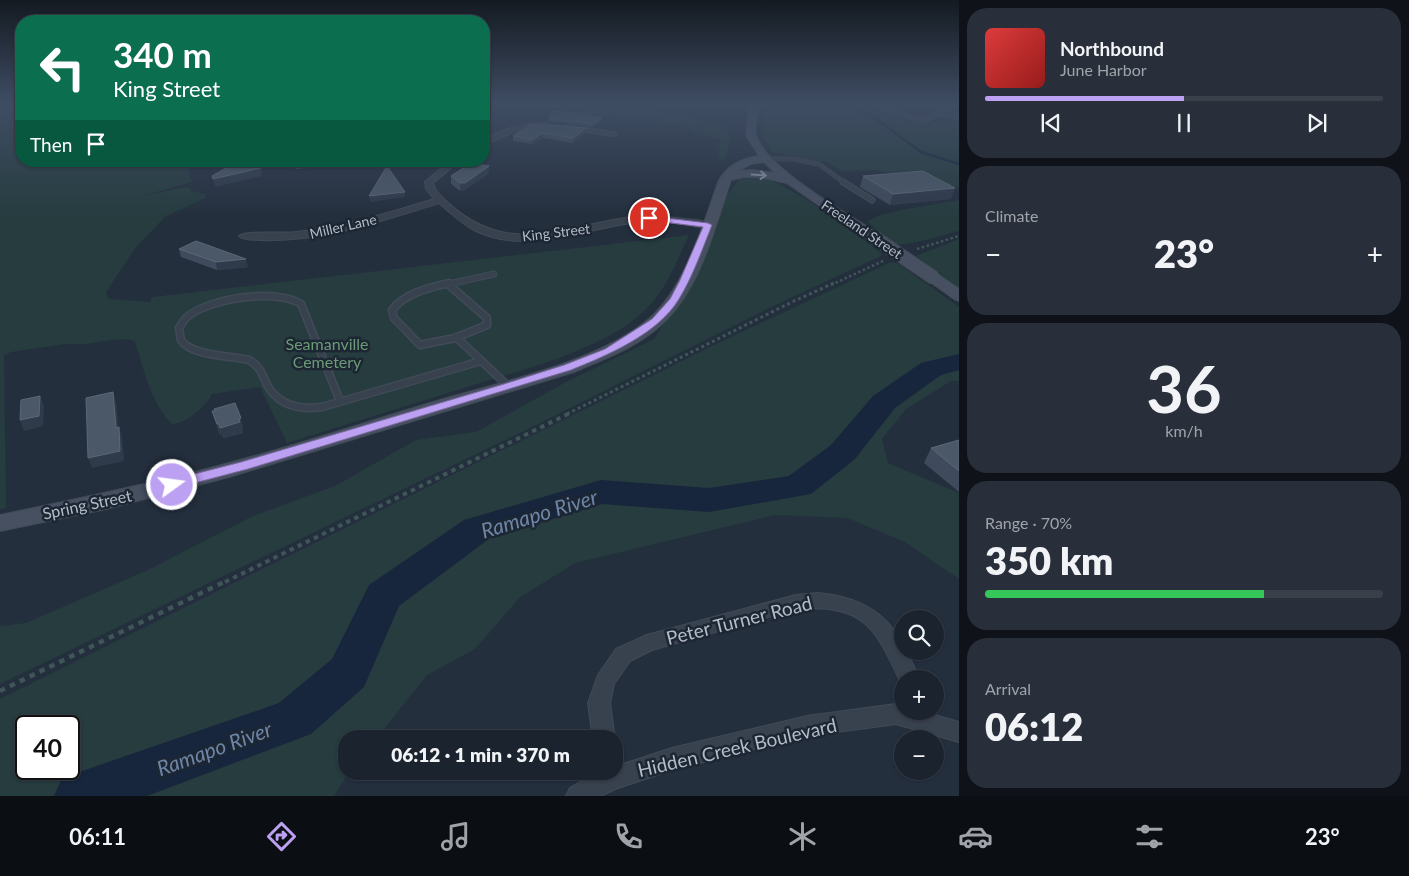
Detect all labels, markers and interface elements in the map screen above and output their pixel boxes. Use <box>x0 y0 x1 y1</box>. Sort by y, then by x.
text: 340 m <box>113 33 212 75</box>
icon: left <box>30 35 95 100</box>
text: Northbound <box>1060 37 1164 60</box>
text: June Harbor <box>1060 60 1147 79</box>
text: King Street <box>113 75 220 102</box>
icon: previous <box>1037 109 1065 137</box>
icon: pause <box>1170 109 1198 137</box>
icon: next <box>1303 109 1331 137</box>
icon: arrive <box>82 130 110 158</box>
text: Then <box>30 133 72 156</box>
one-way arrow <box>750 170 766 179</box>
street label: Freeland Street <box>819 196 905 262</box>
pin <box>628 197 670 239</box>
icon: arrive <box>635 204 663 232</box>
text: Climate <box>985 206 1038 225</box>
street label: Miller Lane <box>308 210 378 242</box>
street label: King Street <box>521 219 591 245</box>
text: 23° <box>1154 230 1214 276</box>
text: − <box>985 237 1001 271</box>
text: + <box>1367 237 1383 271</box>
park label: Seamanville Cemetery <box>286 334 369 371</box>
text: 36 <box>1146 349 1222 427</box>
text: km/h <box>1165 421 1203 440</box>
position arrow <box>145 458 197 510</box>
water label: Ramapo River <box>478 483 601 543</box>
street label: Spring Street <box>41 485 134 523</box>
text: Range · 70% <box>985 513 1072 532</box>
text: 350 km <box>985 537 1113 583</box>
street label: Peter Turner Road <box>664 591 814 649</box>
map controls <box>894 610 944 780</box>
button: search <box>894 610 944 660</box>
button: + <box>894 670 944 720</box>
text: Arrival <box>985 679 1031 698</box>
text: 06:12 <box>985 703 1083 749</box>
street label: Hidden Creek Boulevard <box>635 713 839 781</box>
speed limit sign: 40 <box>15 715 80 780</box>
water label: Ramapo River <box>153 715 276 780</box>
button: − <box>894 730 944 780</box>
text: 06:12 · 1 min · 370 m <box>391 743 570 766</box>
icon: directions <box>264 819 299 854</box>
icon: music <box>438 819 473 854</box>
icon: phone <box>611 819 646 854</box>
icon: climate <box>785 819 820 854</box>
icon: car <box>958 819 993 854</box>
icon: filters <box>1132 819 1167 854</box>
text: 06:11 <box>69 823 126 850</box>
text: 23° <box>1305 823 1340 850</box>

